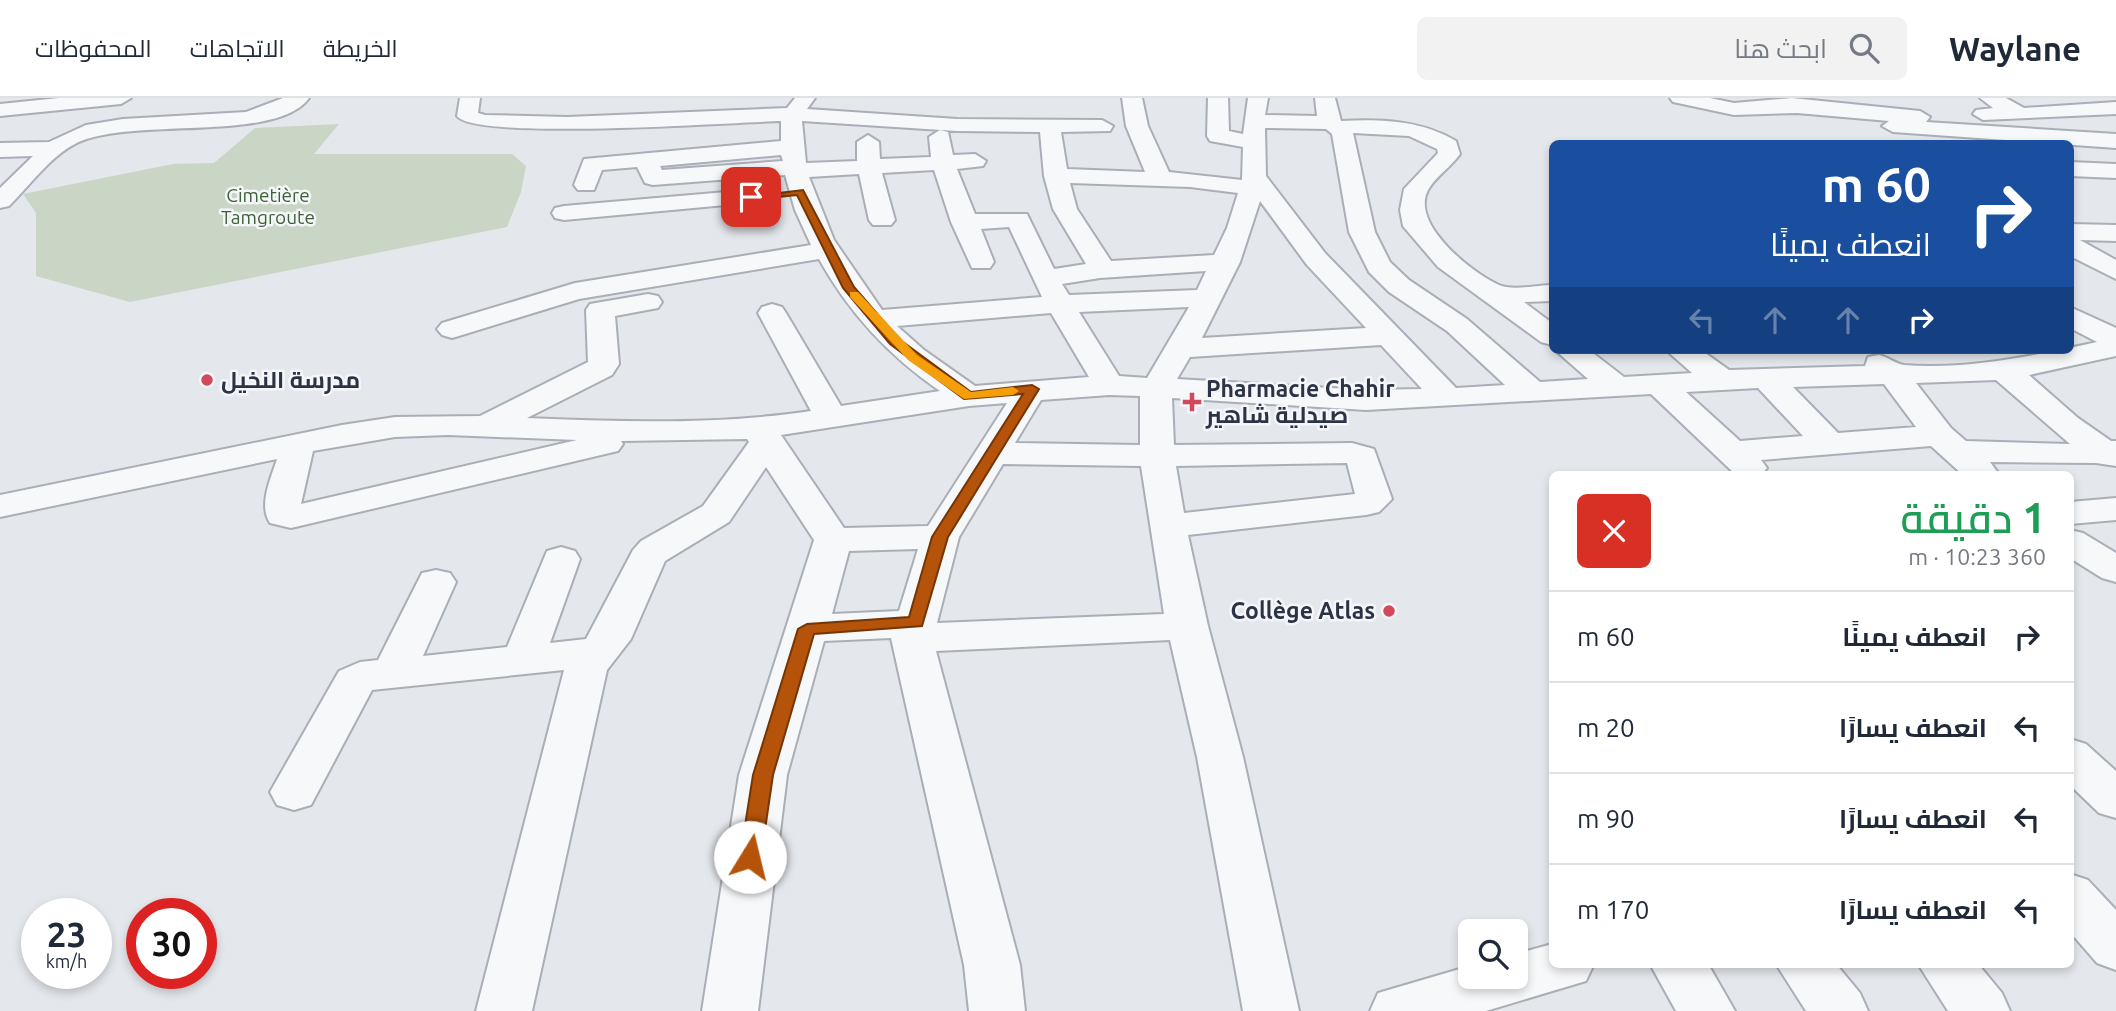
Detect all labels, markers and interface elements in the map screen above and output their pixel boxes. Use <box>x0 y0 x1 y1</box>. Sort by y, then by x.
search box <box>1417 17 1907 80</box>
icon: search <box>1845 29 1883 67</box>
text: Waylane <box>1949 30 2081 67</box>
text: ابحث هنا <box>1734 34 1827 63</box>
text: المحفوظات <box>35 35 152 62</box>
text: الاتجاهات <box>190 35 285 62</box>
text: الخريطة <box>323 35 398 62</box>
text: 60 m <box>1822 156 1931 211</box>
pin <box>721 167 781 227</box>
icon: right <box>1955 168 2046 259</box>
icon: arrive <box>732 178 770 216</box>
park label: Cimetière Tamgroute <box>221 184 315 228</box>
text: انعطف يمينًا <box>1770 226 1931 262</box>
icon: left <box>1683 301 1721 339</box>
icon: ahead <box>1756 301 1794 339</box>
icon: ahead <box>1829 301 1867 339</box>
icon: right <box>1902 301 1940 339</box>
place label: مدرسة النخيل <box>221 367 360 394</box>
marker: مدرسة النخيل <box>199 372 215 388</box>
place label: Pharmacie Chahir صيدلية شاهير <box>1205 376 1395 429</box>
marker: Pharmacie Chahir صيدلية شاهير <box>1184 394 1200 410</box>
button: close <box>1577 494 1651 568</box>
text: 1 دقيقة <box>1900 494 2046 541</box>
text: 360 m · 10:23 <box>1908 544 2046 569</box>
place label: Collège Atlas <box>1231 598 1375 623</box>
marker: Collège Atlas <box>1381 603 1397 619</box>
icon: right <box>2008 618 2046 656</box>
text: 60 m <box>1577 622 1635 651</box>
text: انعطف يمينًا <box>1842 622 1987 651</box>
icon: left <box>2008 709 2046 747</box>
text: 20 m <box>1577 713 1635 742</box>
text: انعطف يسارًا <box>1839 713 1987 742</box>
icon: left <box>2008 800 2046 838</box>
text: 90 m <box>1577 804 1635 833</box>
text: انعطف يسارًا <box>1839 804 1987 833</box>
position arrow <box>713 820 787 894</box>
icon: left <box>2008 891 2046 929</box>
text: 170 m <box>1577 895 1649 924</box>
text: انعطف يسارًا <box>1839 895 1987 924</box>
speed limit sign: 30 <box>126 898 217 989</box>
text: 23 <box>47 914 86 954</box>
map controls <box>1458 919 1528 989</box>
button: search <box>1458 919 1528 989</box>
text: km/h <box>46 951 87 971</box>

